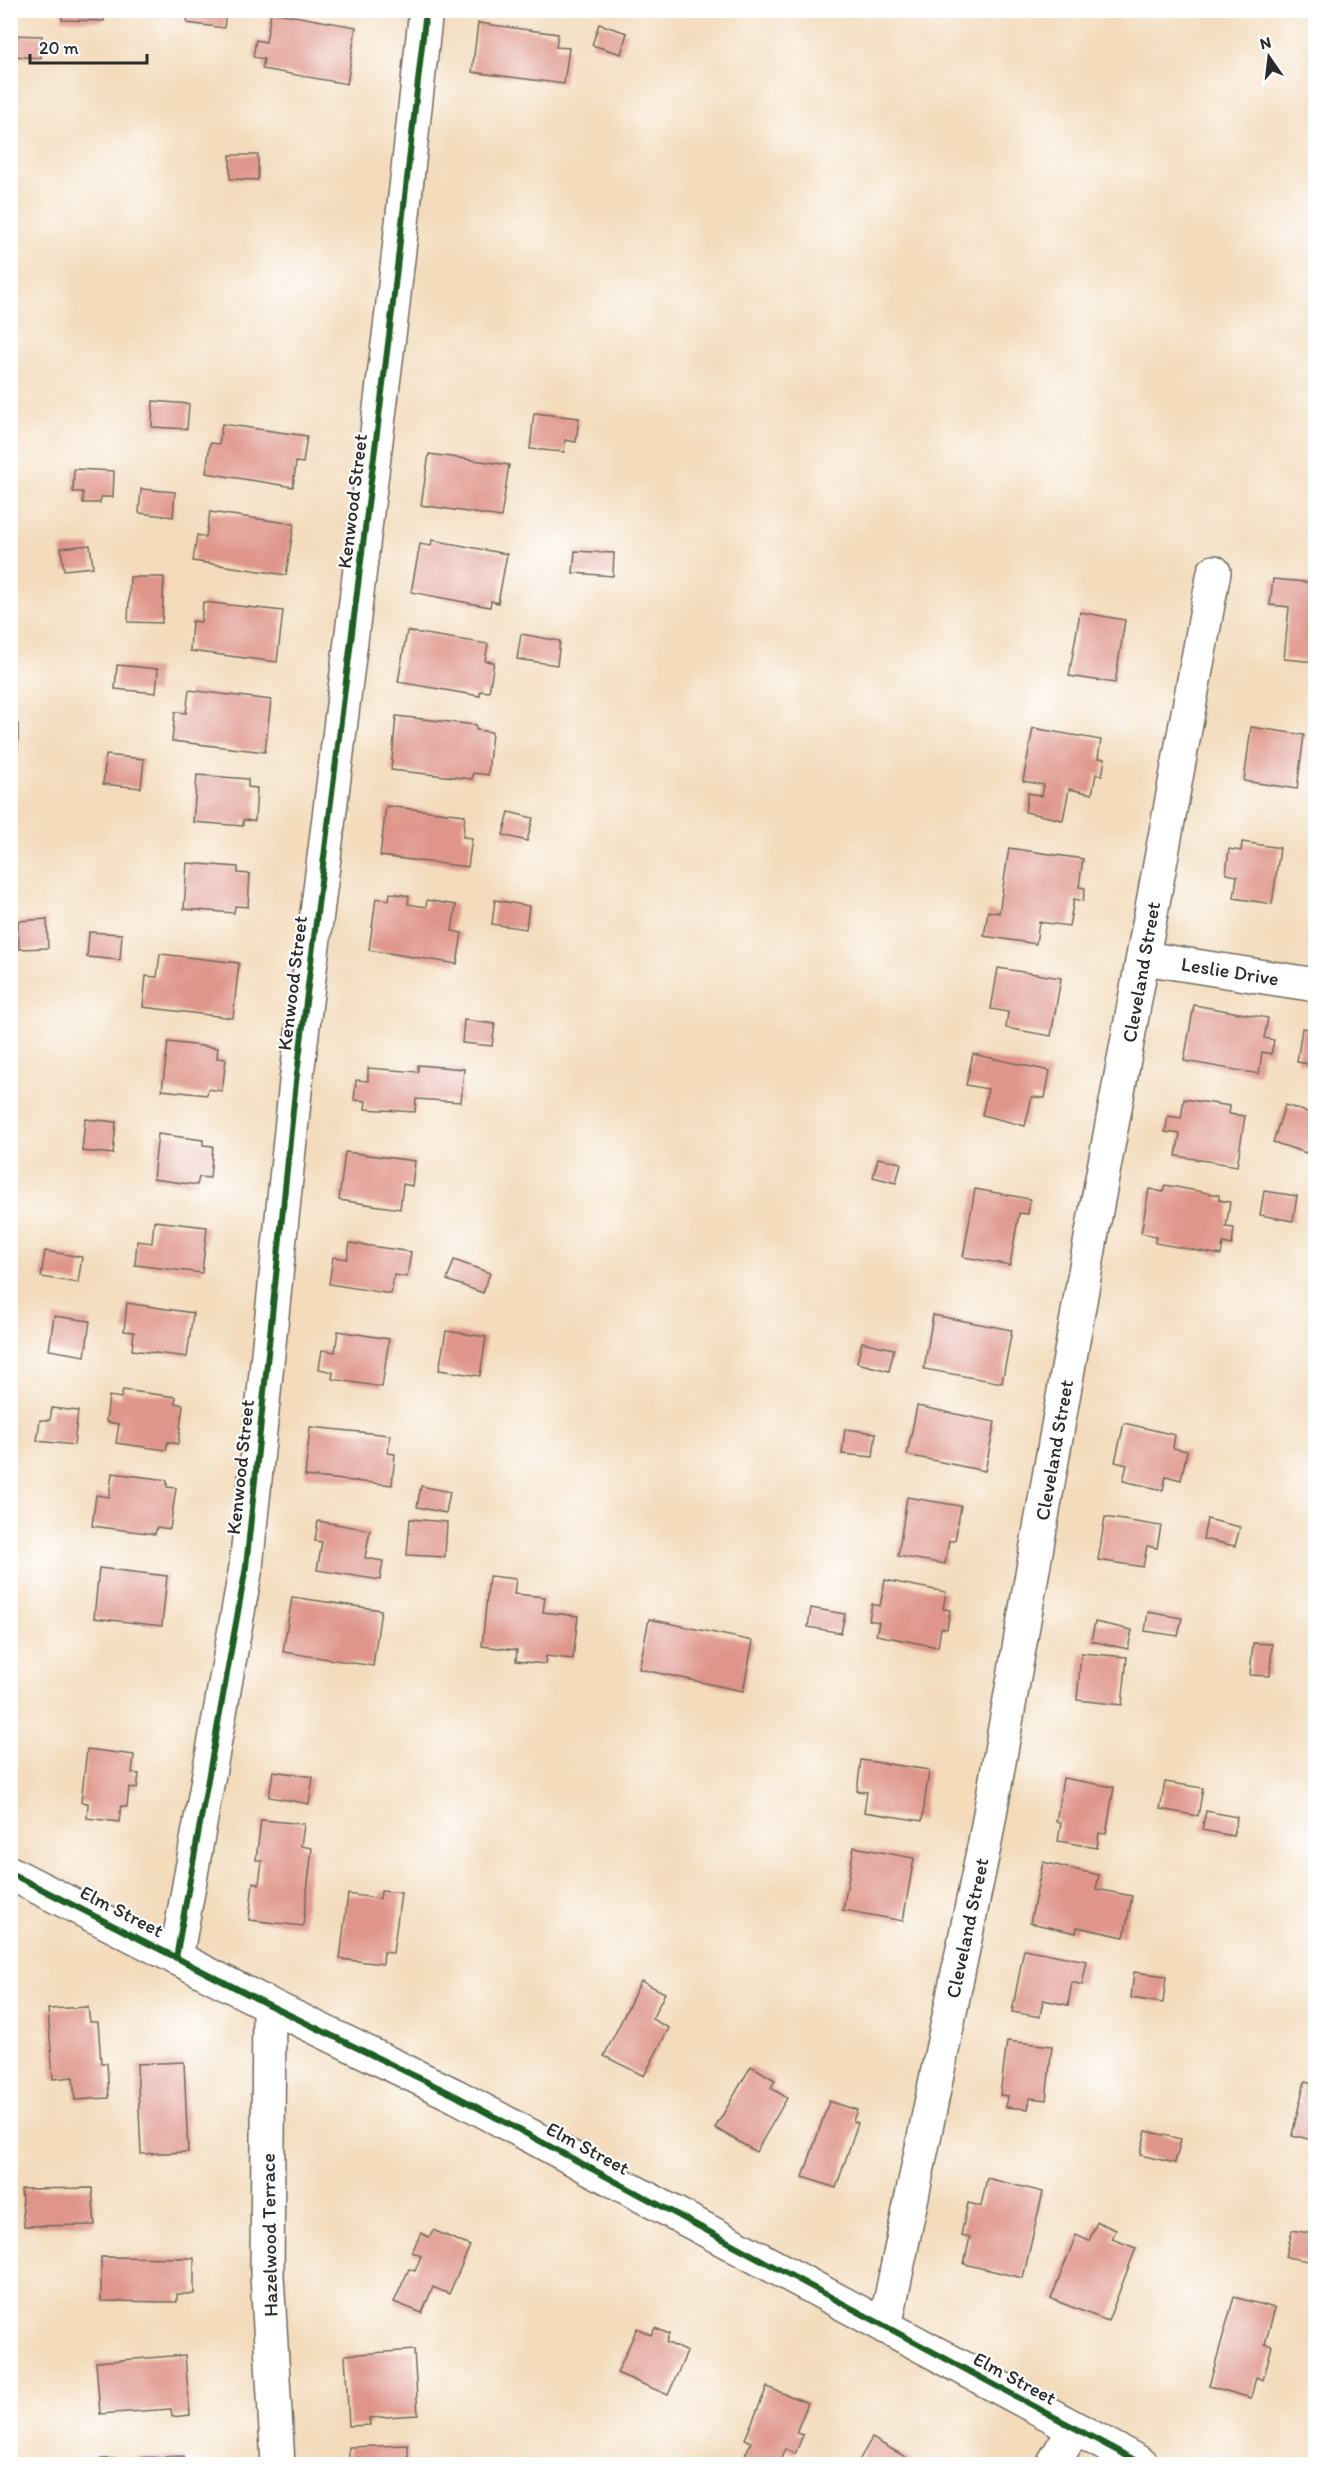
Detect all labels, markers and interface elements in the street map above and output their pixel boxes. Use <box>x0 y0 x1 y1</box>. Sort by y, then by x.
scale bar <box>30 27 147 65</box>
north arrow <box>1239 27 1299 87</box>
text: N <box>1258 32 1273 53</box>
text: 20 m <box>39 37 79 59</box>
street label: Kenwood Street <box>332 432 372 570</box>
street label: Cleveland Street <box>1117 899 1165 1044</box>
street label: Kenwood Street <box>272 914 312 1052</box>
street label: Leslie Drive <box>1179 951 1281 991</box>
street label: Cleveland Street <box>1030 1377 1078 1522</box>
street label: Kenwood Street <box>221 1398 259 1536</box>
street label: Cleveland Street <box>940 1855 994 2000</box>
street label: Elm Street <box>76 1880 168 1942</box>
street label: Elm Street <box>542 2116 634 2180</box>
street label: Hazelwood Terrace <box>256 2153 282 2317</box>
street label: Elm Street <box>969 2346 1061 2410</box>

